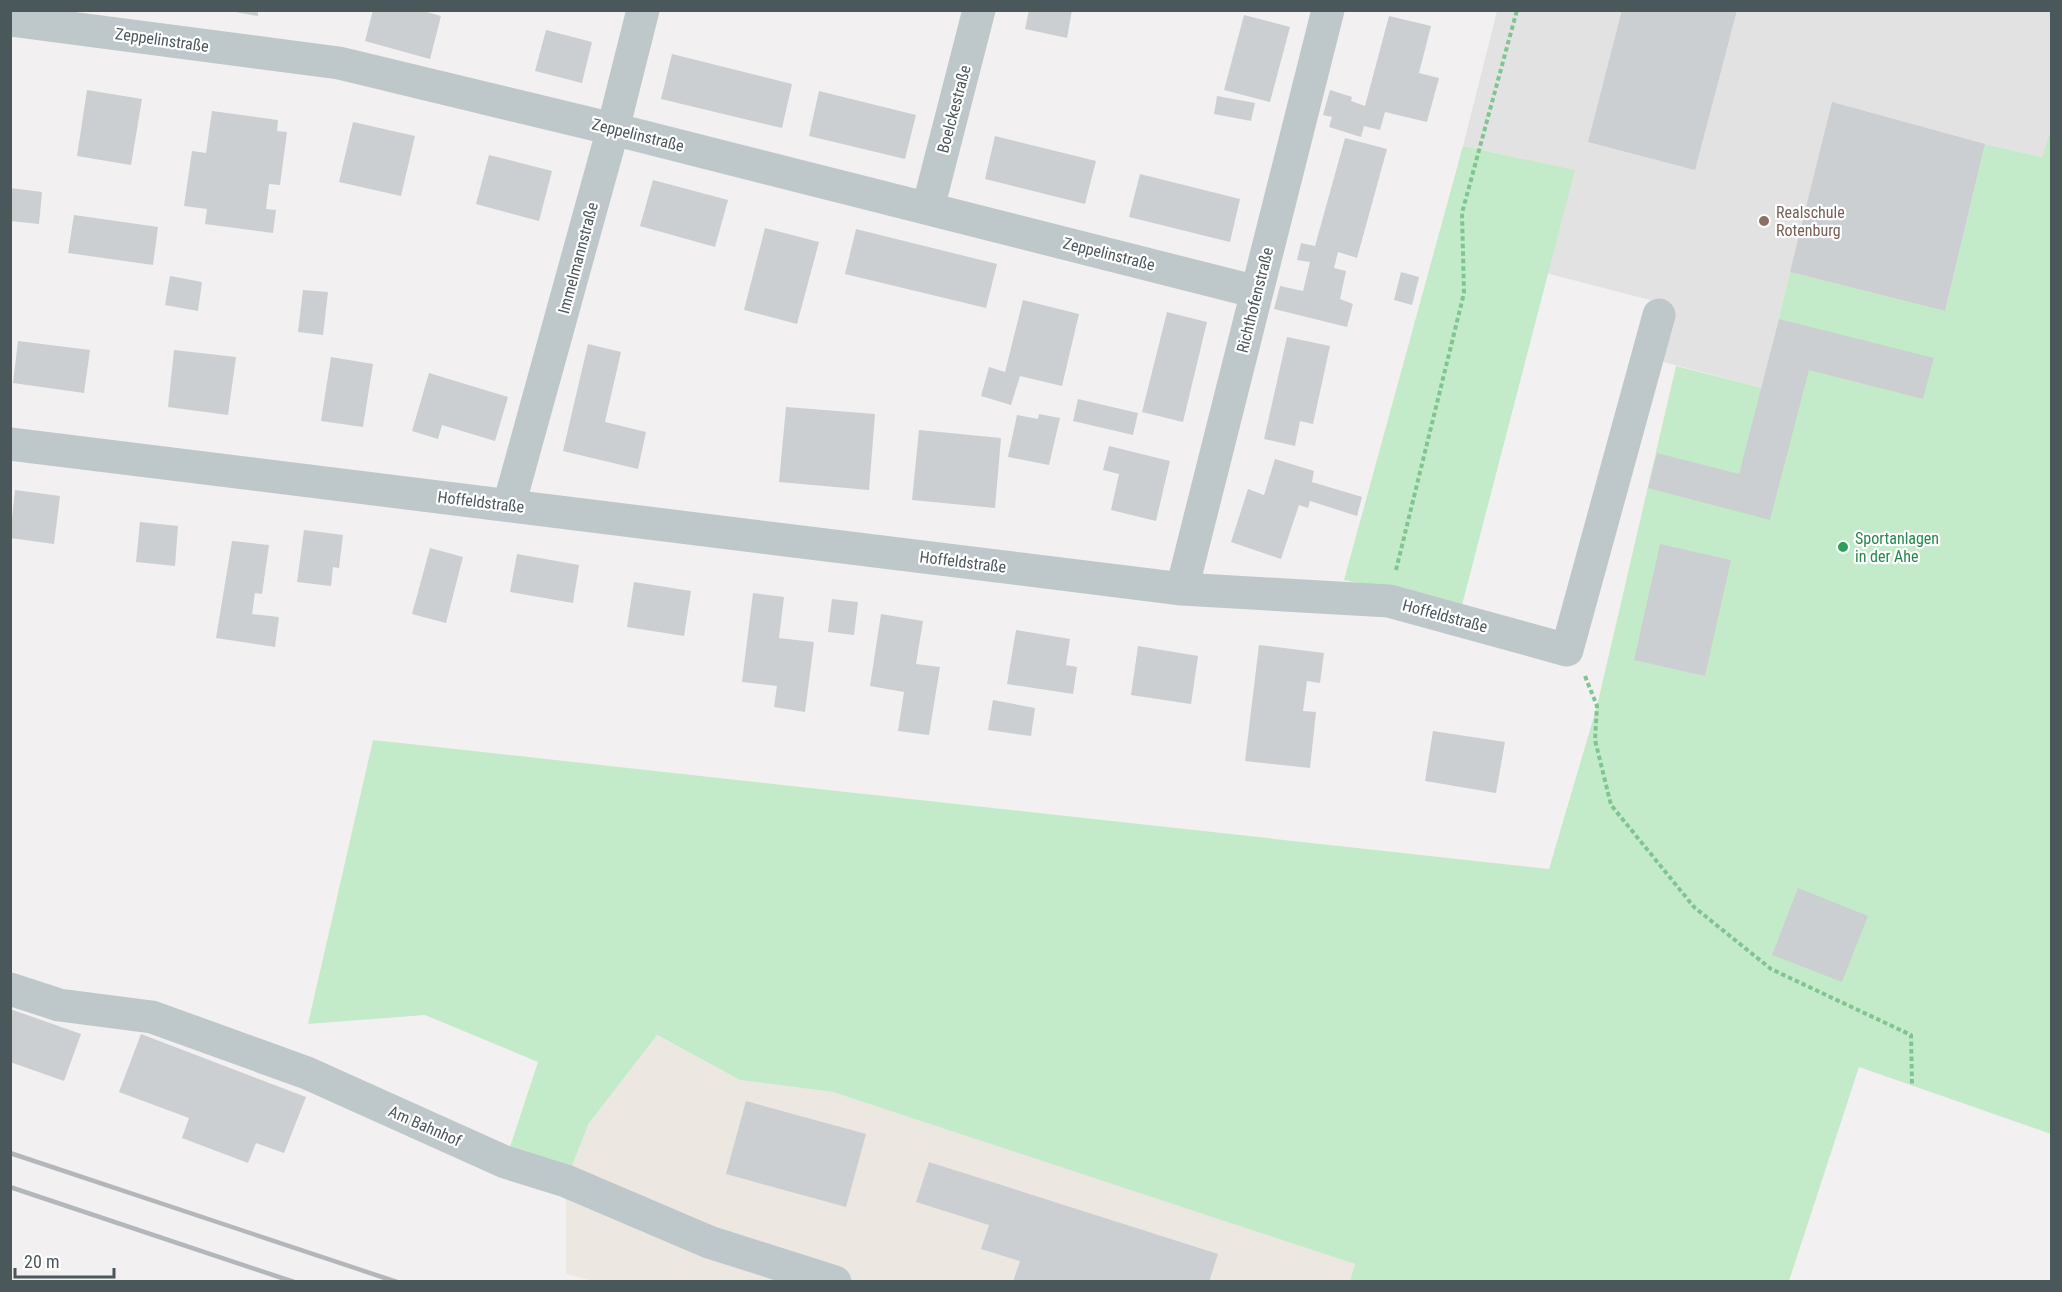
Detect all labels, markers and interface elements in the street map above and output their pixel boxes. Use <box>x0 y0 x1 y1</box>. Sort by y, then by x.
street label: Zeppelinstraße <box>114 24 210 56</box>
street label: Boelckestraße <box>933 63 975 155</box>
street label: Zeppelinstraße <box>590 114 686 156</box>
street label: Immelmannstraße <box>554 200 602 316</box>
place label: Realschule Rotenburg <box>1776 203 1845 240</box>
marker: Realschule Rotenburg <box>1757 214 1771 228</box>
street label: Zeppelinstraße <box>1061 233 1157 275</box>
street label: Richthofenstraße <box>1233 245 1277 355</box>
street label: Hoffeldstraße <box>437 487 525 517</box>
place label: Sportanlagen in der Ahe <box>1855 529 1939 566</box>
marker: Sportanlagen in der Ahe <box>1836 540 1850 554</box>
street label: Hoffeldstraße <box>919 547 1007 577</box>
street label: Hoffeldstraße <box>1400 596 1490 636</box>
street label: Am Bahnhof <box>386 1102 464 1150</box>
scale bar <box>15 1241 114 1279</box>
text: 20 m <box>24 1251 59 1272</box>

